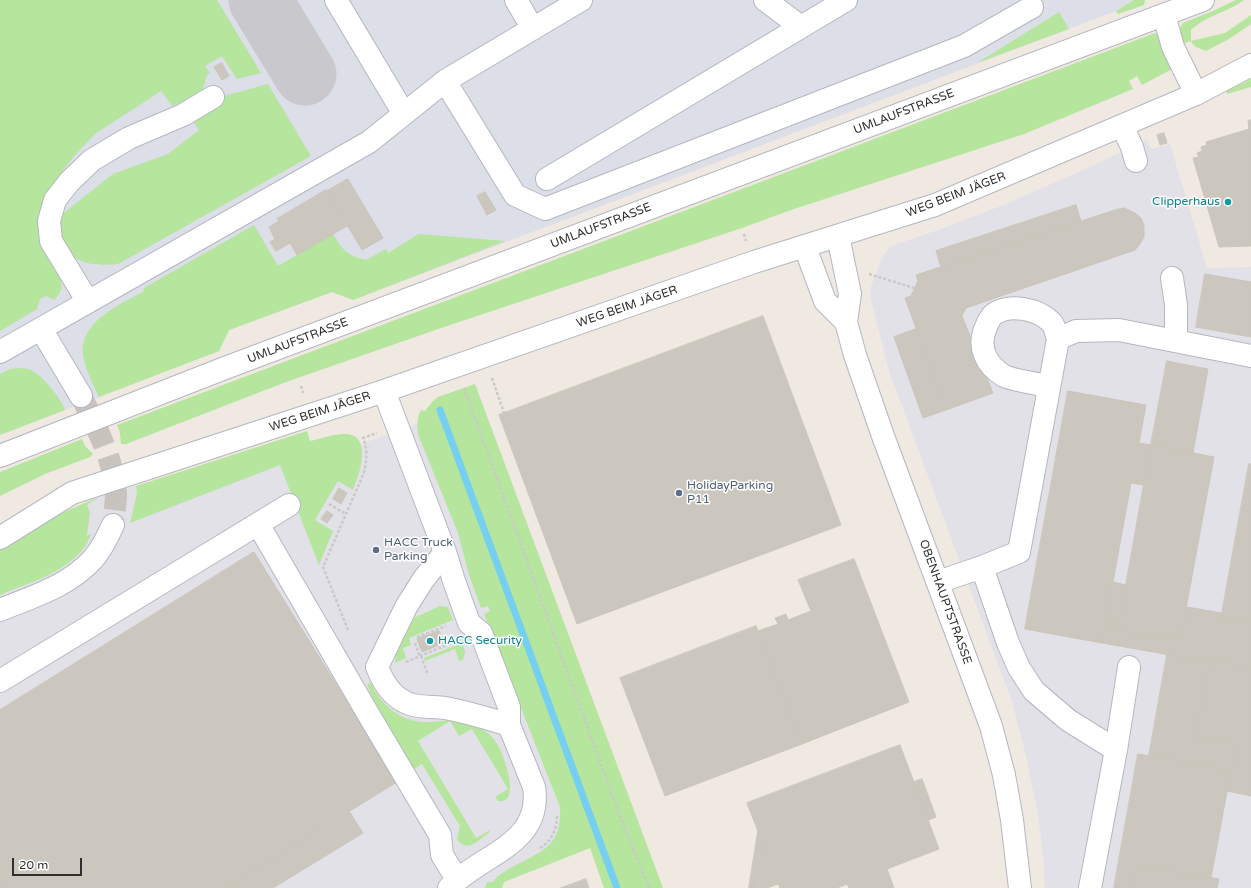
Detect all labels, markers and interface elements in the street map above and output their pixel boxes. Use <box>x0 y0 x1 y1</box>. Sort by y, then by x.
street label: UMLAUFSTRASSE <box>852 86 956 138</box>
street label: WEG BEIM JÄGER <box>904 169 1008 221</box>
place label: Clipperhaus <box>1152 195 1220 209</box>
marker: Clipperhaus <box>1223 197 1233 207</box>
street label: UMLAUFSTRASSE <box>549 200 653 252</box>
street label: WEG BEIM JÄGER <box>575 283 679 331</box>
street label: UMLAUFSTRASSE <box>246 315 350 367</box>
street label: WEG BEIM JÄGER <box>268 389 372 435</box>
place label: HolidayParking P11 <box>687 479 773 507</box>
marker: HolidayParking P11 <box>674 488 684 498</box>
place label: HACC Truck Parking <box>384 536 453 564</box>
street label: OBENHAUPTSTRASSE <box>916 538 974 666</box>
marker: HACC Truck Parking <box>371 545 381 555</box>
place label: HACC Security <box>438 634 522 648</box>
marker: HACC Security <box>425 636 435 646</box>
scale bar <box>14 850 84 876</box>
text: 20 m <box>19 858 48 872</box>

